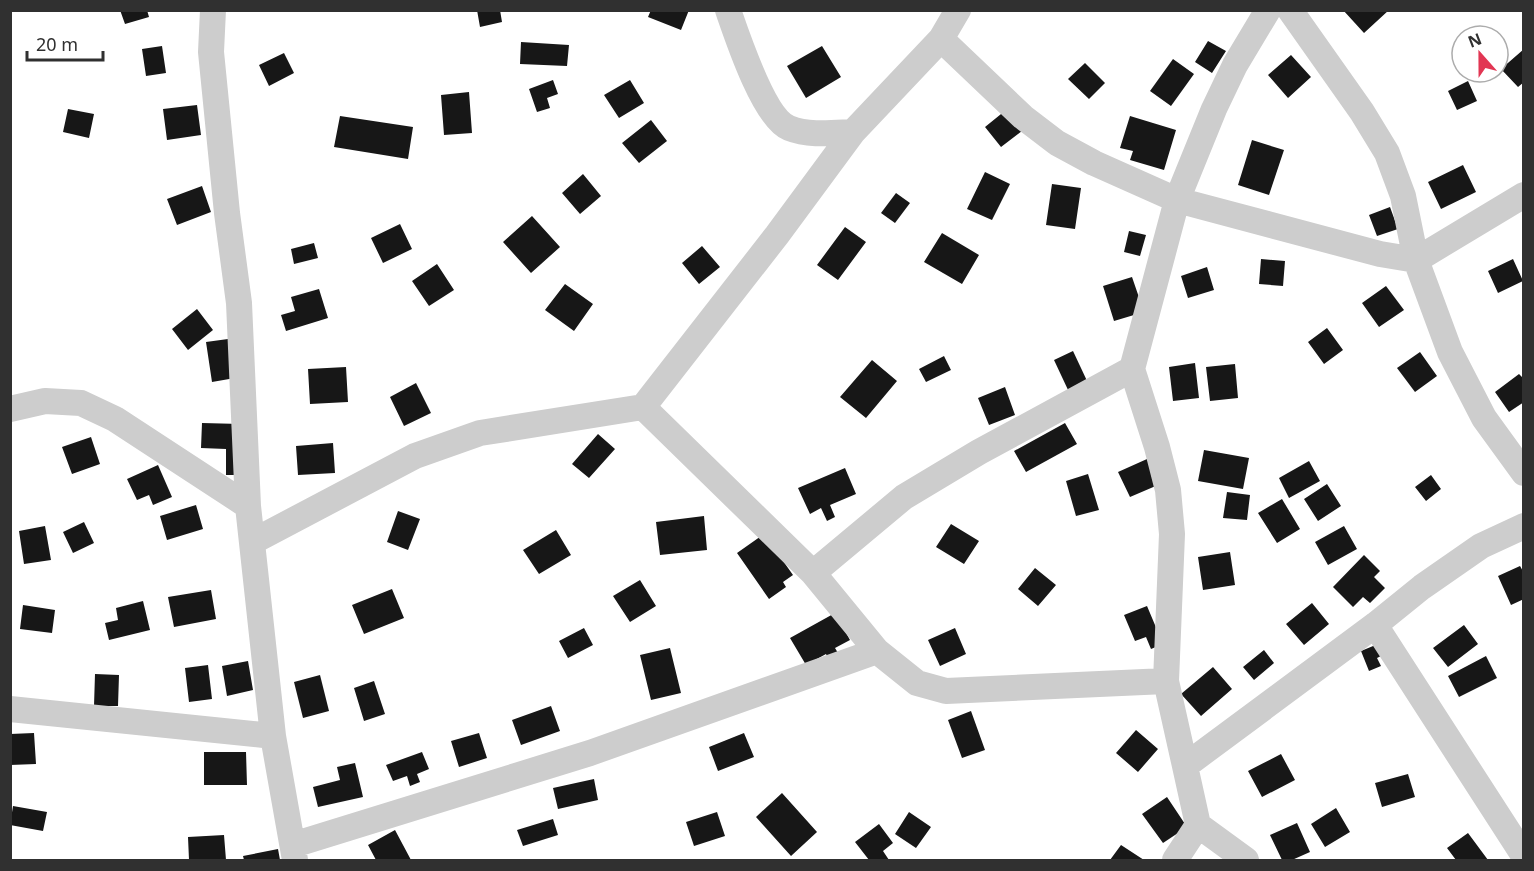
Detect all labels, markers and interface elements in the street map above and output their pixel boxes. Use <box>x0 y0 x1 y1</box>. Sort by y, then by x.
scale bar <box>27 24 104 62</box>
north arrow <box>1450 24 1510 84</box>
text: N <box>1465 27 1485 53</box>
text: 20 m <box>36 32 78 56</box>

